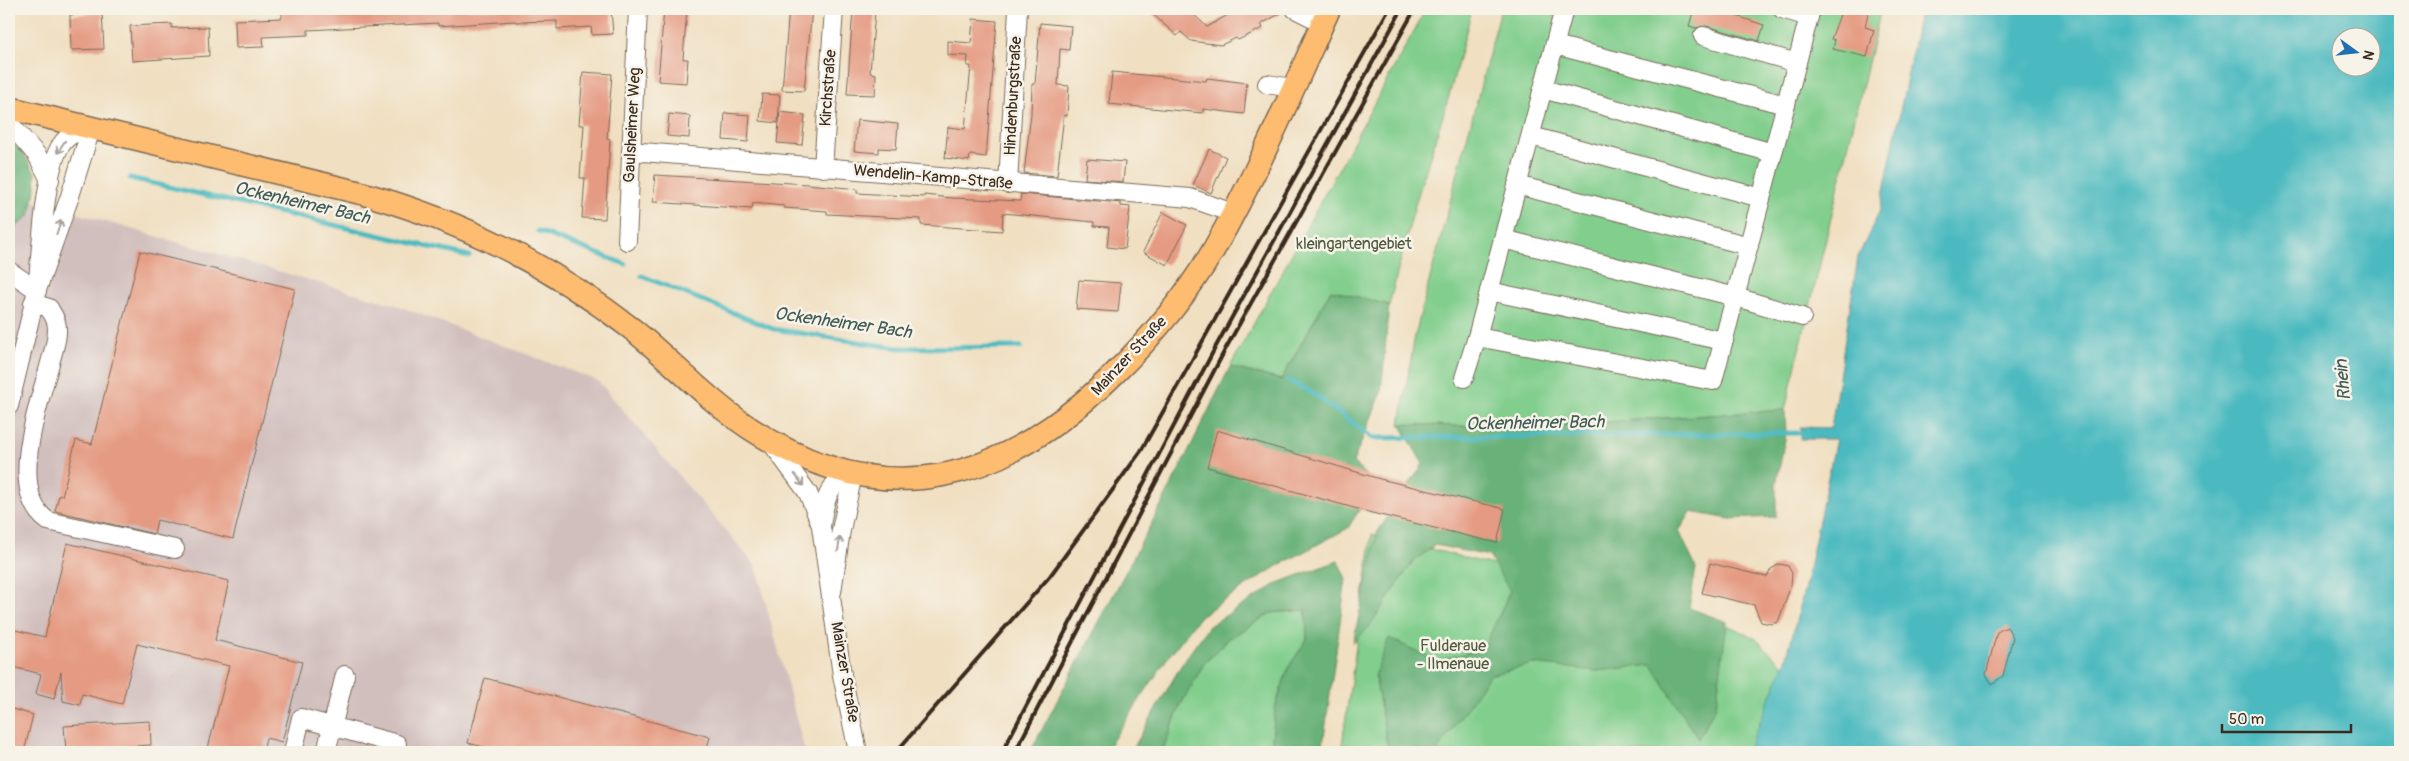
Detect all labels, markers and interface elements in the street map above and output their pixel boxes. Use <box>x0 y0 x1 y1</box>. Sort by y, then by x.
north arrow <box>2332 28 2382 78</box>
street label: Hindenburgstraße <box>1000 36 1026 156</box>
text: N <box>2359 48 2378 62</box>
street label: Kirchstraße <box>815 49 841 127</box>
street label: Gaulsheimer Weg <box>619 67 645 183</box>
one-way arrow <box>56 140 67 154</box>
street label: Wendelin-Kamp-Straße <box>853 160 1014 194</box>
water label: Ockenheimer Bach <box>232 176 373 230</box>
one-way arrow <box>55 220 64 235</box>
park label: kleingartengebiet <box>1296 234 1412 254</box>
water label: Ockenheimer Bach <box>773 302 915 344</box>
street label: Mainzer Straße <box>1087 312 1171 400</box>
water label: Rhein <box>2330 358 2356 401</box>
water label: Ockenheimer Bach <box>1466 410 1606 436</box>
one-way arrow <box>793 473 804 486</box>
one-way arrow <box>835 536 845 552</box>
street label: Mainzer Straße <box>826 620 864 724</box>
park label: Fulderaue - Ilmenaue <box>1417 636 1489 674</box>
scale bar <box>2222 701 2350 733</box>
text: 50 m <box>2229 710 2264 729</box>

